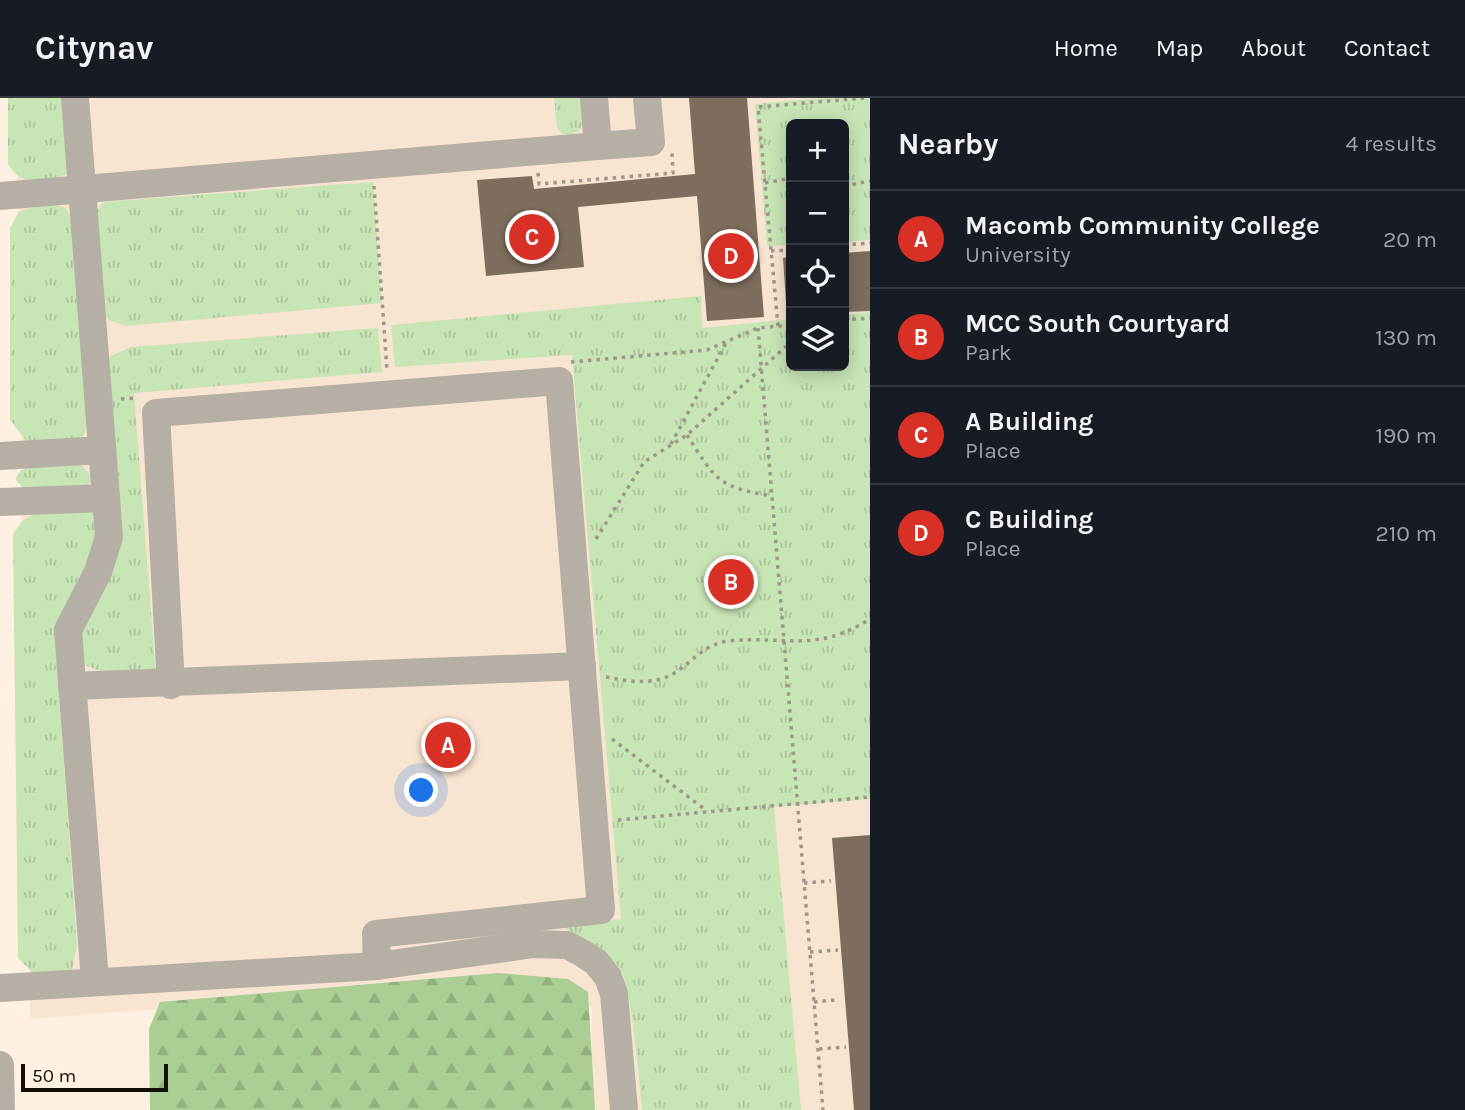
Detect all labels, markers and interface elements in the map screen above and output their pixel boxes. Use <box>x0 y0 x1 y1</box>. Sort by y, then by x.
text: Citynav <box>35 29 153 67</box>
text: Home <box>1054 34 1118 62</box>
text: Map <box>1156 34 1203 62</box>
text: About <box>1241 34 1306 62</box>
text: Contact <box>1344 34 1430 62</box>
map controls <box>786 119 849 371</box>
button: + <box>786 119 849 182</box>
text: Nearby <box>898 126 998 162</box>
text: 4 results <box>1345 130 1437 157</box>
button: − <box>786 182 849 245</box>
text: Macomb Community College <box>965 210 1320 241</box>
pin: C <box>509 211 555 263</box>
text: A <box>914 226 928 253</box>
text: 20 m <box>1383 226 1437 253</box>
pin: D <box>708 230 754 282</box>
text: University <box>965 241 1071 268</box>
button: locate <box>786 245 849 308</box>
button: layers <box>786 308 849 371</box>
text: MCC South Courtyard <box>965 308 1230 339</box>
text: B <box>914 324 928 351</box>
text: 130 m <box>1375 324 1437 351</box>
text: Park <box>965 339 1012 366</box>
text: A Building <box>965 406 1093 437</box>
text: C <box>914 422 928 449</box>
text: 190 m <box>1375 422 1437 449</box>
text: Place <box>965 437 1021 464</box>
text: C Building <box>965 504 1093 535</box>
text: D <box>913 520 929 547</box>
text: 210 m <box>1375 520 1437 547</box>
text: Place <box>965 535 1021 562</box>
pin: B <box>708 556 754 608</box>
pin: A <box>425 719 471 771</box>
your location <box>404 773 438 807</box>
scale bar <box>21 1061 168 1093</box>
text: 50 m <box>32 1065 76 1087</box>

